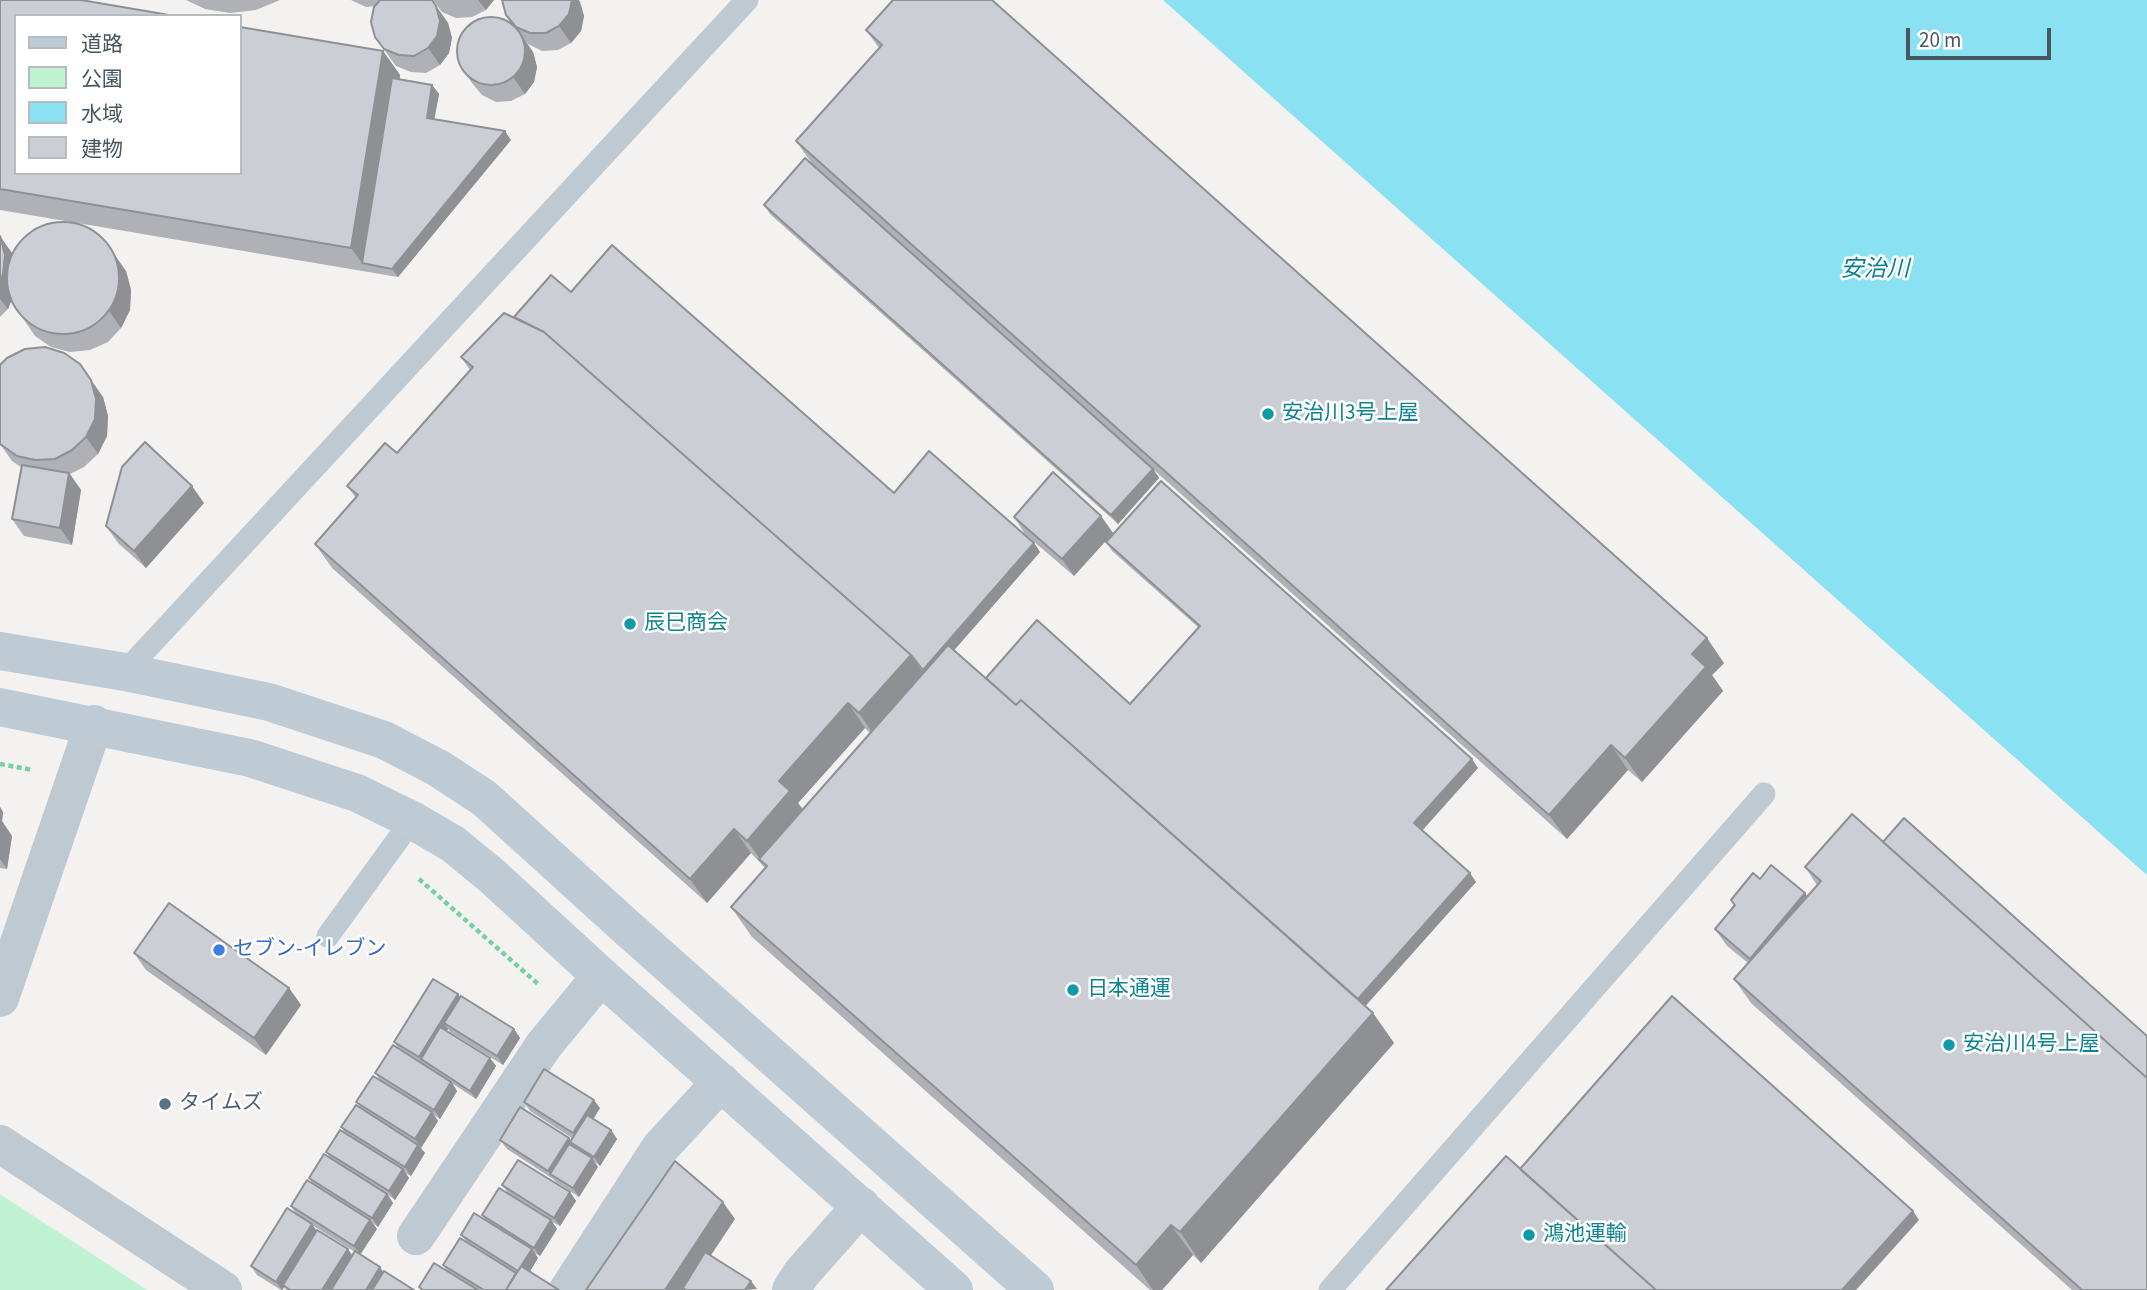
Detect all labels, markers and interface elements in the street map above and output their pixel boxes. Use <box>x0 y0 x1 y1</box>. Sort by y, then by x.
legend <box>14 14 242 175</box>
scale bar <box>1909 14 2054 58</box>
text: 20 m <box>1919 25 1961 55</box>
text: 道路 <box>81 29 123 59</box>
text: 公園 <box>81 64 123 94</box>
text: 水域 <box>81 99 123 129</box>
text: 建物 <box>81 134 123 164</box>
water label: 安治川 <box>1841 257 1909 285</box>
place label: 安治川3号上屋 <box>1282 401 1418 427</box>
marker: 安治川3号上屋 <box>1260 406 1276 422</box>
place label: 辰巳商会 <box>644 611 728 637</box>
marker: 辰巳商会 <box>622 616 638 632</box>
place label: セブン-イレブン <box>233 937 387 963</box>
marker: セブン-イレブン <box>211 942 227 958</box>
place label: 日本通運 <box>1087 977 1171 1003</box>
marker: 日本通運 <box>1065 982 1081 998</box>
place label: 安治川4号上屋 <box>1963 1032 2099 1058</box>
marker: 安治川4号上屋 <box>1941 1037 1957 1053</box>
place label: タイムズ <box>179 1091 263 1117</box>
marker: タイムズ <box>157 1096 173 1112</box>
place label: 鴻池運輸 <box>1543 1222 1627 1248</box>
marker: 鴻池運輸 <box>1521 1227 1537 1243</box>

